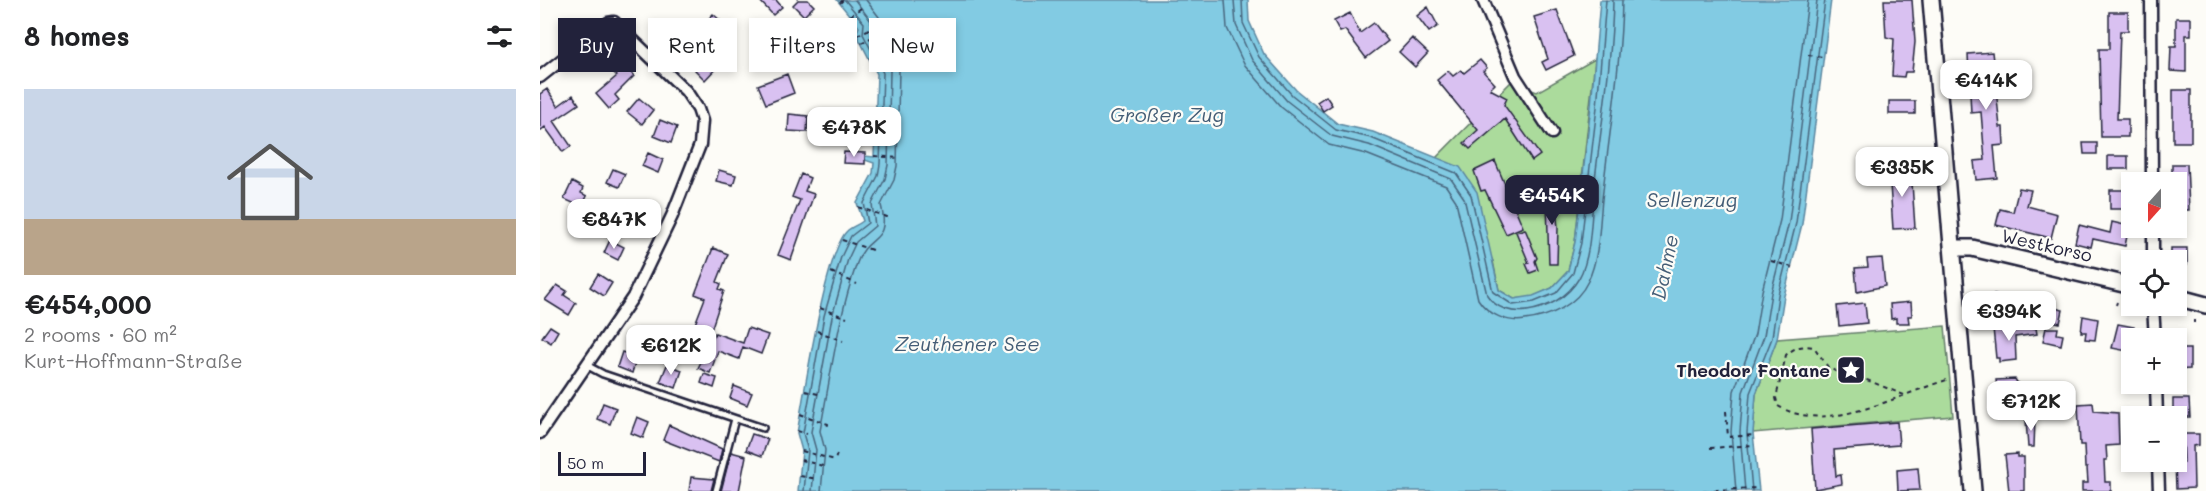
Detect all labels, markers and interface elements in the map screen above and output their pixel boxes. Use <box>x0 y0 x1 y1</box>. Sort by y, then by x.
chip: Buy <box>558 18 636 72</box>
chip: Rent <box>648 18 737 72</box>
chip: Filters <box>749 18 857 72</box>
chip: New <box>869 18 956 72</box>
text: 8 homes <box>24 19 130 53</box>
icon: filters <box>483 20 516 53</box>
pin: €414K <box>1944 60 2028 111</box>
text: €414K <box>1954 66 2018 92</box>
water label: Großer Zug <box>1110 101 1224 127</box>
pin: €478K <box>812 107 896 158</box>
text: €478K <box>821 113 887 139</box>
icon: home <box>216 128 324 236</box>
pin: €335K <box>1860 147 1944 198</box>
text: €335K <box>1869 153 1935 179</box>
north arrow <box>2121 172 2187 238</box>
map controls <box>2121 172 2187 472</box>
pin: €454K <box>1510 175 1594 226</box>
text: €454K <box>1519 181 1585 207</box>
water label: Sellenzug <box>1647 186 1737 212</box>
pin: €847K <box>572 199 656 250</box>
text: €847K <box>581 205 647 231</box>
street label: Westkorso <box>1999 223 2095 267</box>
water label: Dahme <box>1644 232 1684 302</box>
button: locate <box>2121 250 2187 316</box>
text: €454,000 <box>24 287 151 321</box>
pin: €394K <box>1967 291 2051 342</box>
text: €394K <box>1976 297 2042 323</box>
text: 2 rooms · 60 m² <box>24 321 177 347</box>
pin: €612K <box>629 325 713 376</box>
button: + <box>2121 328 2187 394</box>
water label: Zeuthener See <box>894 330 1040 356</box>
text: €612K <box>640 331 702 357</box>
text: Kurt-Hoffmann-Straße <box>24 347 243 373</box>
place icon: Theodor Fontane <box>1835 354 1867 386</box>
place label: Theodor Fontane <box>1676 358 1830 382</box>
pin: €712K <box>1989 381 2073 432</box>
text: €712K <box>2001 387 2061 413</box>
button: − <box>2121 406 2187 472</box>
scale bar <box>558 449 646 476</box>
text: 50 m <box>567 452 604 473</box>

